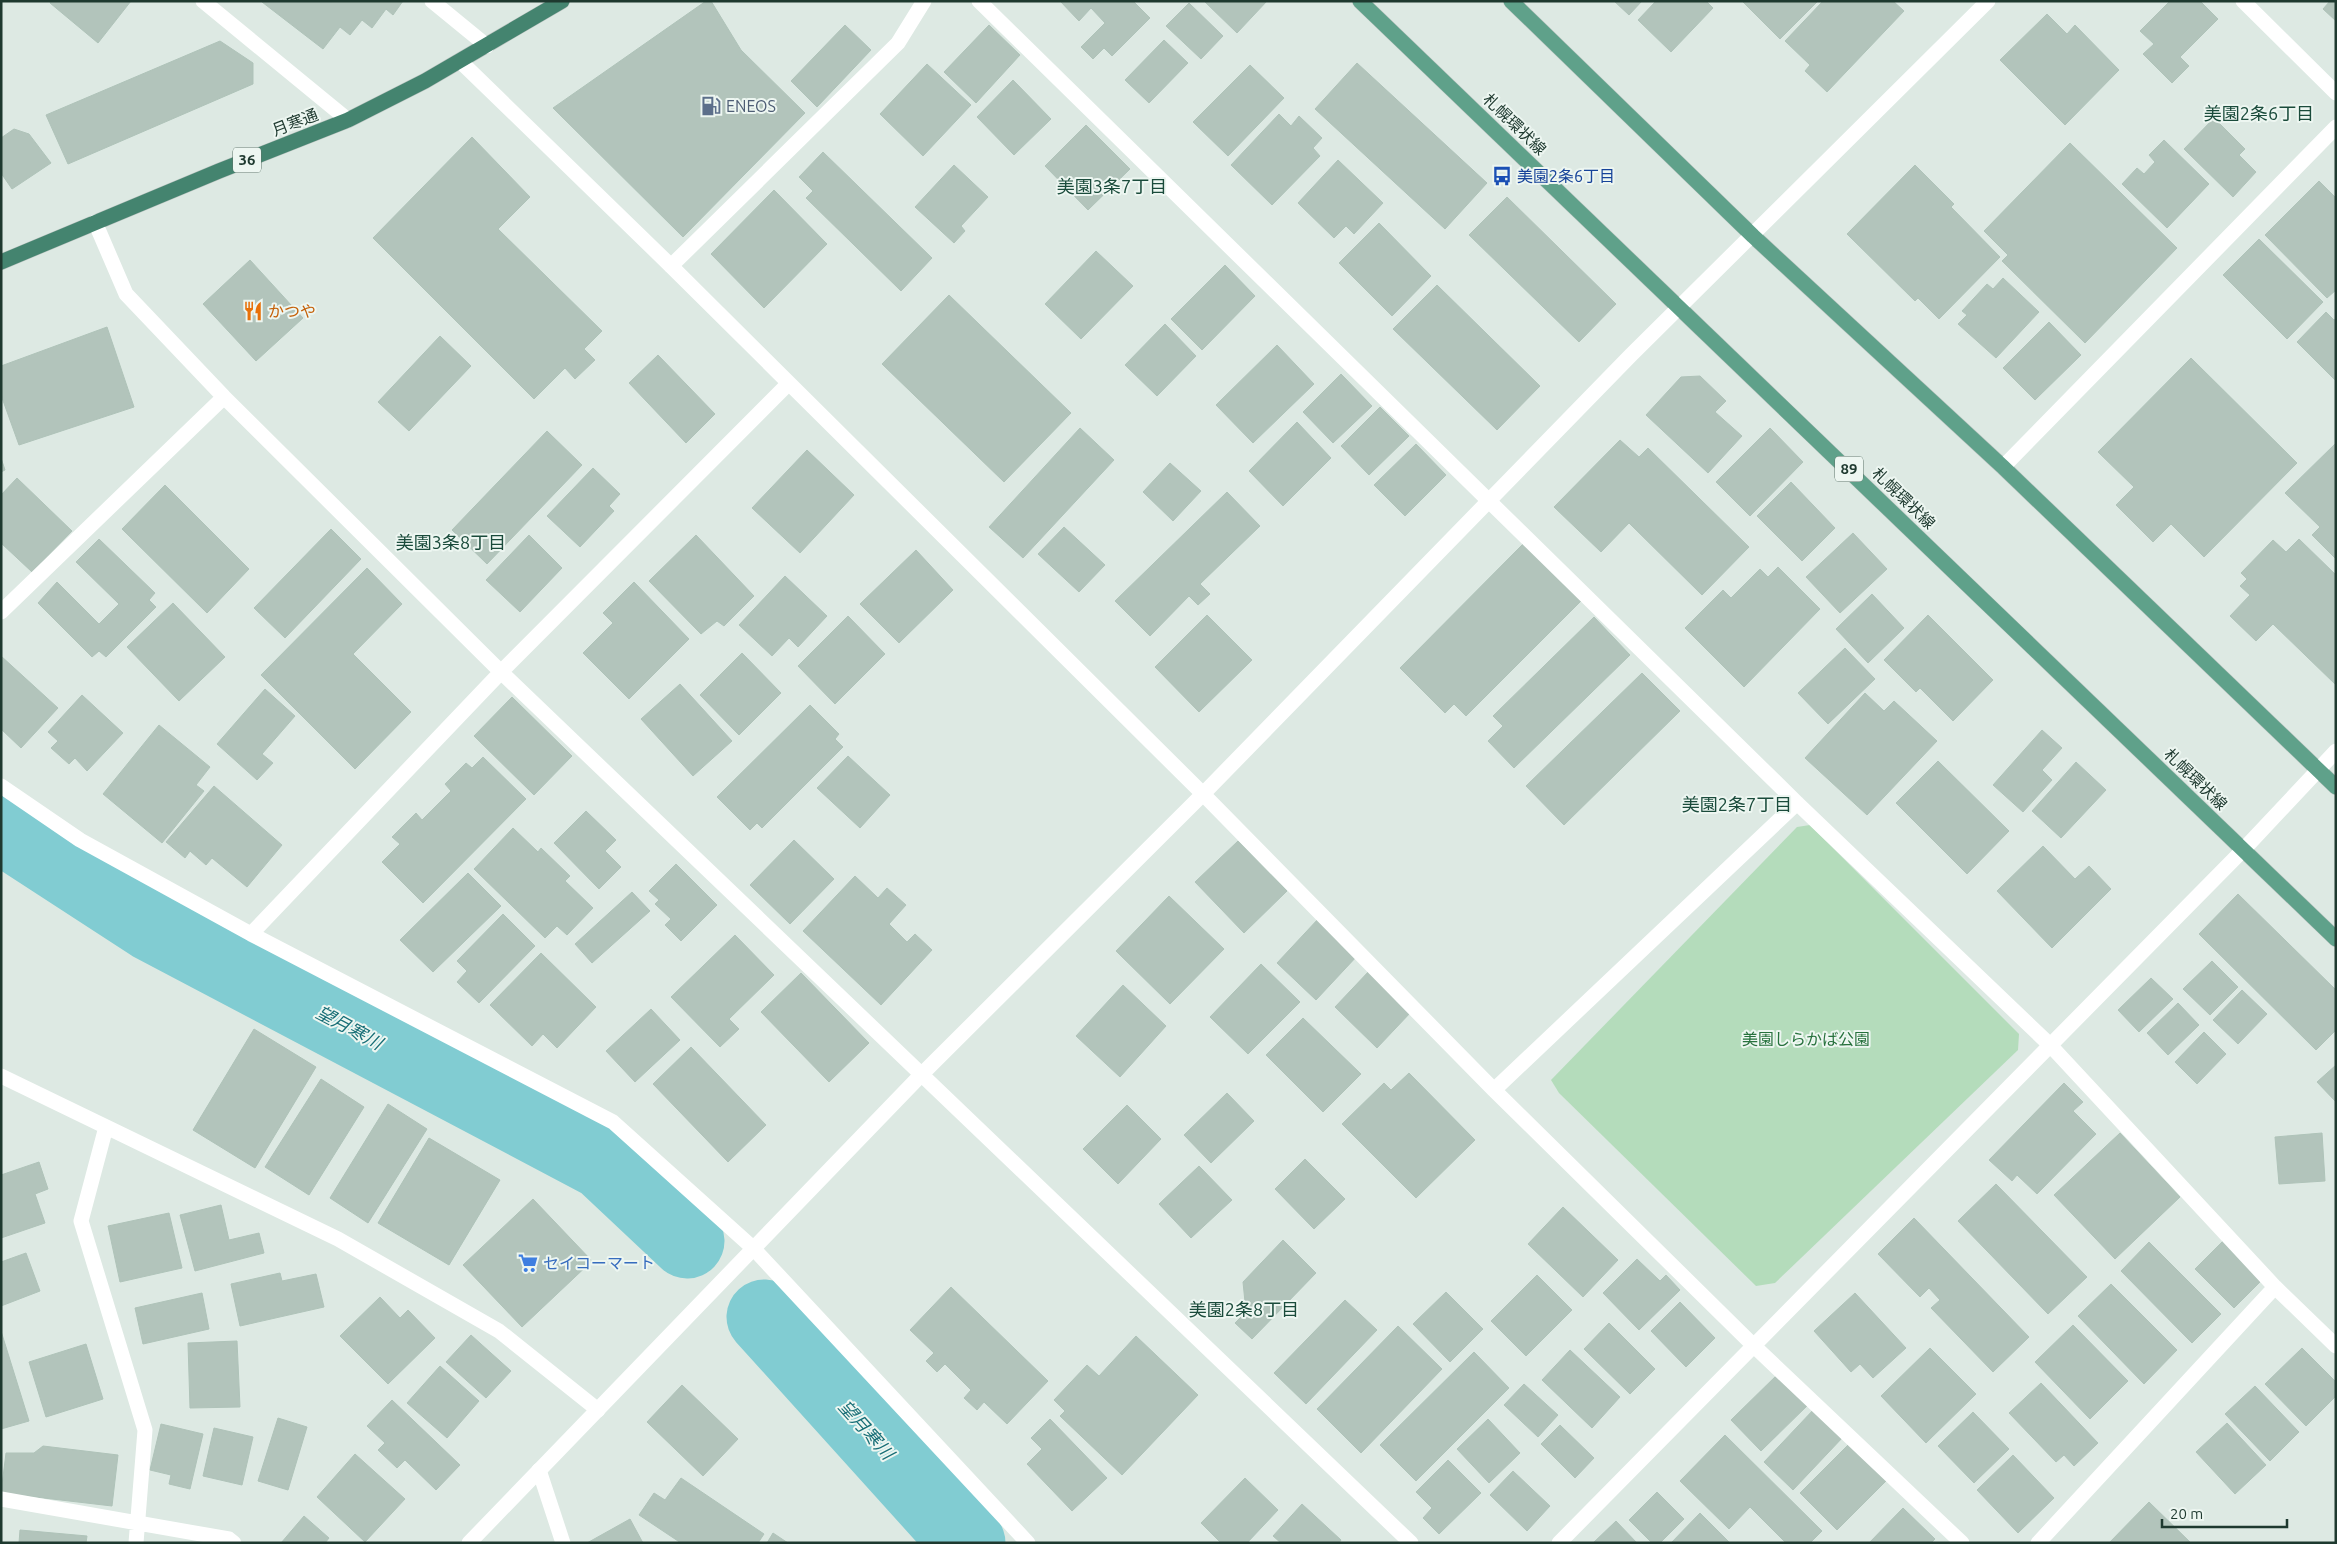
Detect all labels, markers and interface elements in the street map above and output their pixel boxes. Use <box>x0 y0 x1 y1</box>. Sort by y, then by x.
street label: 札幌環状線 <box>1480 90 1550 158</box>
fuel station icon: ENEOS <box>700 95 722 117</box>
place label: ENEOS <box>726 97 776 115</box>
district label: 美園2条6丁目 <box>2204 103 2314 123</box>
street label: 月寒通 <box>269 105 321 139</box>
road number: 36 <box>233 148 261 172</box>
bus stop icon: 美園2条6丁目 <box>1491 165 1513 187</box>
place label: 美園2条6丁目 <box>1517 167 1615 185</box>
district label: 美園3条7丁目 <box>1057 176 1167 196</box>
restaurant icon: かつや <box>242 300 264 322</box>
place label: かつや <box>268 302 316 320</box>
road number: 89 <box>1835 456 1863 482</box>
street label: 札幌環状線 <box>1869 464 1939 532</box>
district label: 美園3条8丁目 <box>396 532 506 552</box>
street label: 札幌環状線 <box>2161 745 2231 813</box>
district label: 美園2条7丁目 <box>1682 794 1792 814</box>
water label: 望月寒川 <box>313 1001 388 1054</box>
park label: 美園しらかば公園 <box>1742 1030 1870 1048</box>
supermarket icon: セイコーマート <box>517 1252 539 1274</box>
place label: セイコーマート <box>543 1254 655 1272</box>
district label: 美園2条8丁目 <box>1189 1299 1299 1319</box>
water label: 望月寒川 <box>835 1396 900 1464</box>
scale bar <box>2162 1496 2287 1528</box>
text: 20 m <box>2170 1505 2203 1522</box>

